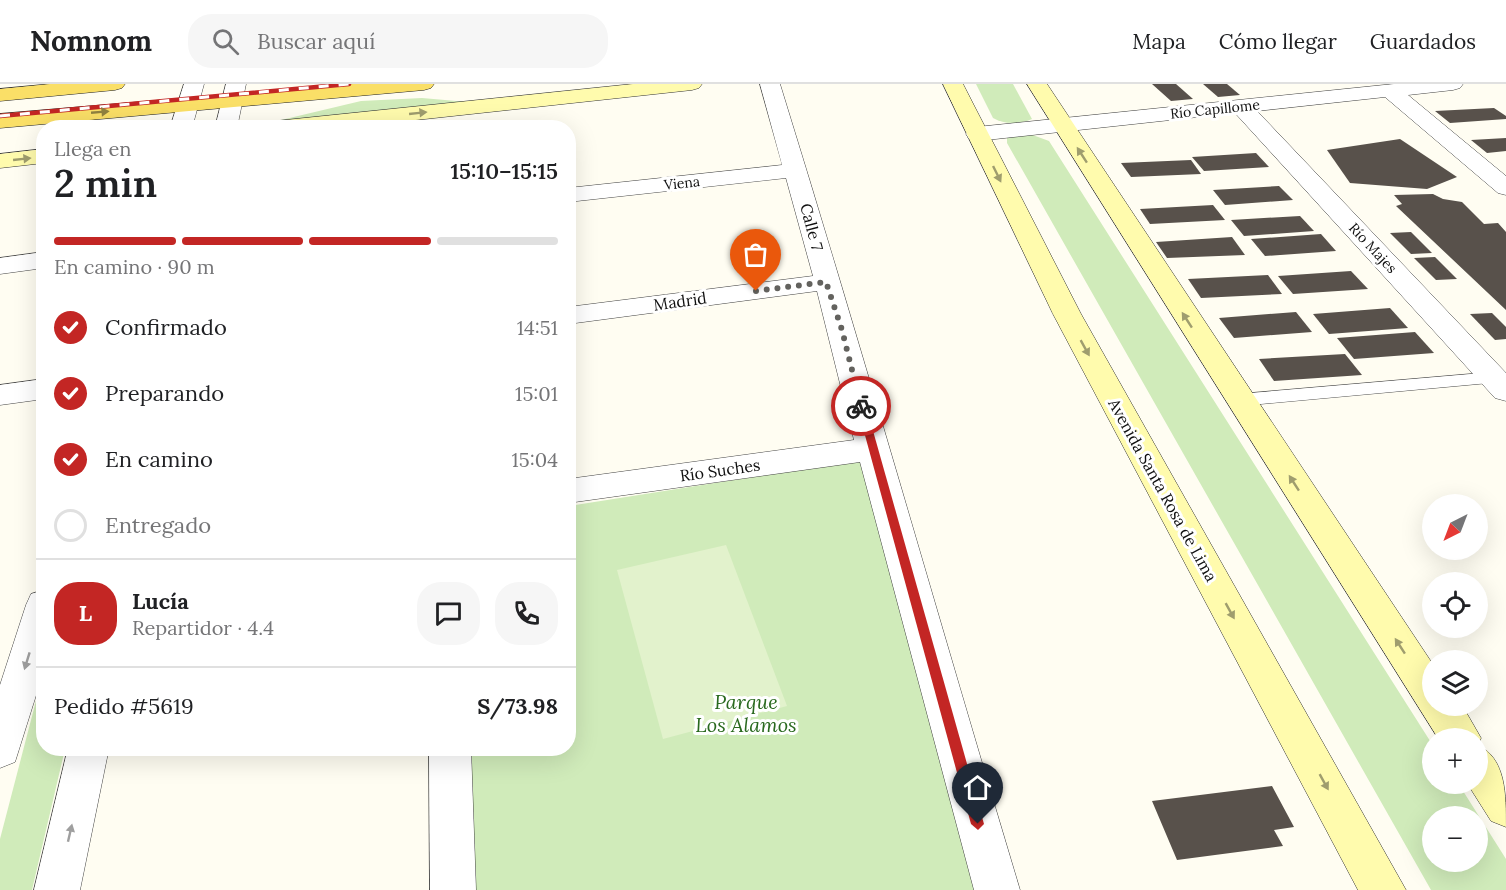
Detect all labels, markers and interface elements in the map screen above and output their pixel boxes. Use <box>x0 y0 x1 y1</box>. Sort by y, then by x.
search box <box>188 14 608 68</box>
text: Nomnom <box>30 23 152 59</box>
icon: search <box>209 25 242 58</box>
text: Buscar aquí <box>257 27 375 55</box>
text: Mapa <box>1132 28 1186 55</box>
text: Cómo llegar <box>1219 28 1337 55</box>
text: Guardados <box>1370 28 1476 55</box>
street label: Río Capillome <box>1169 95 1261 123</box>
one-way arrow <box>91 107 110 117</box>
one-way arrow <box>409 108 428 118</box>
text: Llega en <box>54 136 131 161</box>
one-way arrow <box>1076 148 1088 164</box>
one-way arrow <box>12 154 31 164</box>
text: 15:10–15:15 <box>450 157 558 185</box>
text: 2 min <box>54 158 157 208</box>
one-way arrow <box>993 166 1002 183</box>
street label: Viena <box>662 172 701 194</box>
street label: Calle 7 <box>796 201 828 254</box>
street label: Río Majes <box>1345 219 1401 277</box>
pin <box>730 229 781 291</box>
icon: bag <box>739 238 772 271</box>
text: En camino · 90 m <box>54 254 215 279</box>
street label: Madrid <box>652 287 708 315</box>
icon: check <box>54 311 87 344</box>
one-way arrow <box>1182 311 1193 328</box>
text: Confirmado <box>105 313 227 341</box>
text: 14:51 <box>517 315 558 340</box>
one-way arrow <box>1080 340 1090 357</box>
courier <box>831 376 891 436</box>
icon: check <box>54 377 87 410</box>
text: Preparando <box>105 379 224 407</box>
text: 15:01 <box>515 381 558 406</box>
icon: bike <box>845 390 878 423</box>
street label: Avenida Santa Rosa de Lima <box>1104 394 1222 585</box>
icon: check <box>54 443 87 476</box>
text: En camino <box>105 445 213 473</box>
text: 15:04 <box>512 447 558 472</box>
street label: Río Suches <box>679 454 761 486</box>
one-way arrow <box>1288 475 1299 491</box>
north arrow <box>1422 494 1488 560</box>
map controls <box>1422 494 1488 872</box>
text: Entregado <box>105 511 211 539</box>
button: locate <box>1422 572 1488 638</box>
button: chat <box>417 582 480 645</box>
button: phone <box>495 582 558 645</box>
text: Lucía <box>132 587 189 615</box>
text: L <box>79 599 92 627</box>
one-way arrow <box>1225 603 1235 620</box>
text: Repartidor · 4.4 <box>132 615 274 640</box>
one-way arrow <box>1395 638 1406 654</box>
button: layers <box>1422 650 1488 716</box>
one-way arrow <box>22 652 31 670</box>
park label: Parque Los Alamos <box>695 689 797 737</box>
text: Pedido #5619 <box>54 692 194 720</box>
text: S/73.98 <box>477 692 558 720</box>
button: + <box>1422 728 1488 794</box>
pin <box>952 762 1003 824</box>
icon: home <box>961 771 994 804</box>
one-way arrow <box>1319 774 1329 791</box>
button: − <box>1422 806 1488 872</box>
one-way arrow <box>65 824 75 842</box>

